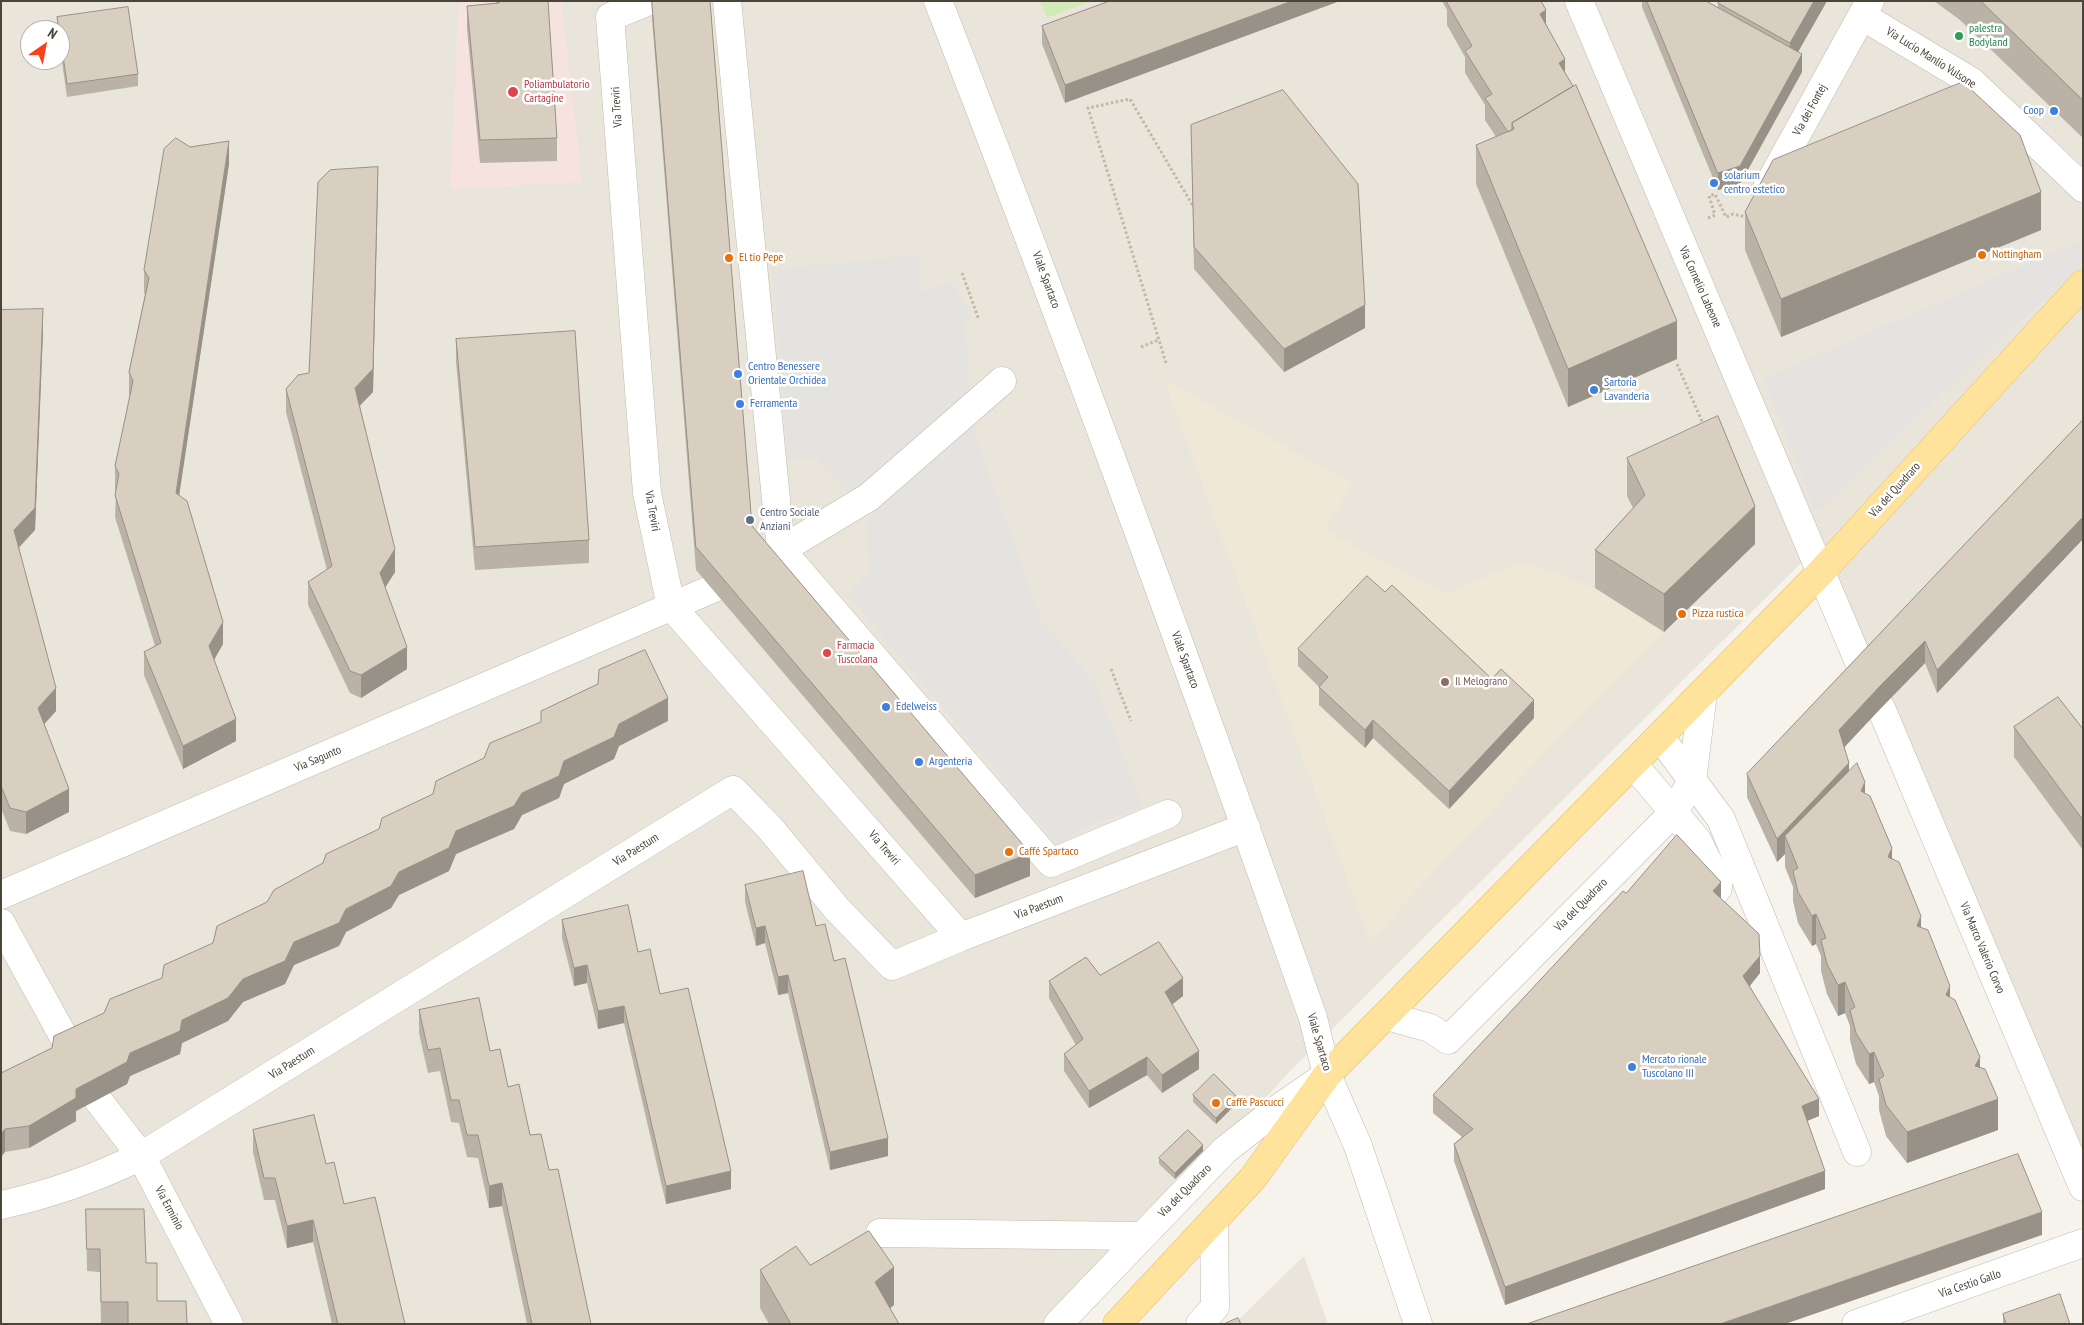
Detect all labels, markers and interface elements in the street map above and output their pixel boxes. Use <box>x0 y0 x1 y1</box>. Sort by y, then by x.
north arrow <box>20 20 70 70</box>
place label: palestra Bodyland <box>1969 22 2008 50</box>
text: N <box>45 24 61 43</box>
street label: Via Lucio Manlio Vulsone <box>1883 24 1979 92</box>
marker: palestra Bodyland <box>1953 30 1965 42</box>
place label: Poliambulatorio Cartagine <box>524 78 590 106</box>
street label: Via dei Fontej <box>1790 82 1830 138</box>
marker: Poliambulatorio Cartagine <box>506 85 520 99</box>
street label: Via Treviri <box>608 86 626 128</box>
place label: Coop <box>2023 104 2044 118</box>
marker: Coop <box>2048 105 2060 117</box>
place label: solarium centro estetico <box>1724 169 1785 197</box>
marker: solarium centro estetico <box>1708 177 1720 189</box>
street label: Via Cornelio Labeone <box>1676 244 1724 330</box>
place label: Nottingham <box>1992 248 2041 262</box>
marker: Nottingham <box>1976 249 1988 261</box>
street label: Viale Spartaco <box>1029 250 1063 310</box>
place label: El tio Pepe <box>739 251 783 265</box>
marker: El tio Pepe <box>723 252 735 264</box>
place label: Centro Benessere Orientale Orchidea <box>748 360 826 388</box>
marker: Centro Benessere Orientale Orchidea <box>732 368 744 380</box>
place label: Sartoria Lavanderia <box>1604 376 1649 404</box>
marker: Sartoria Lavanderia <box>1588 384 1600 396</box>
place label: Ferramenta <box>750 397 797 411</box>
marker: Ferramenta <box>734 398 746 410</box>
street label: Via del Quadraro <box>1866 459 1924 521</box>
street label: Via Treviri <box>641 490 663 532</box>
place label: Centro Sociale Anziani <box>760 506 819 534</box>
marker: Centro Sociale Anziani <box>744 514 756 526</box>
place label: Pizza rustica <box>1692 607 1744 621</box>
marker: Pizza rustica <box>1676 608 1688 620</box>
street label: Viale Spartaco <box>1168 630 1202 690</box>
place label: Farmacia Tuscolana <box>837 639 878 667</box>
marker: Farmacia Tuscolana <box>821 647 833 659</box>
place label: Il Melograno <box>1455 675 1507 689</box>
marker: Il Melograno <box>1439 676 1451 688</box>
place label: Edelweiss <box>896 700 937 714</box>
marker: Edelweiss <box>880 701 892 713</box>
street label: Via Sagunto <box>292 743 344 775</box>
place label: Argenteria <box>929 755 972 769</box>
marker: Argenteria <box>913 756 925 768</box>
street label: Via Treviri <box>865 828 903 868</box>
street label: Via Paestum <box>611 830 661 870</box>
place label: Caffé Spartaco <box>1019 845 1079 859</box>
marker: Caffé Spartaco <box>1003 846 1015 858</box>
street label: Via del Quadraro <box>1551 875 1611 935</box>
street label: Via Paestum <box>1013 891 1065 923</box>
street label: Via Marco Valerio Corvo <box>1956 900 2008 996</box>
street label: Viale Spartaco <box>1304 1011 1334 1073</box>
street label: Via Paestum <box>267 1043 317 1083</box>
place label: Mercato rionale Tuscolano III <box>1642 1053 1707 1081</box>
marker: Mercato rionale Tuscolano III <box>1626 1061 1638 1073</box>
place label: Caffè Pascucci <box>1226 1096 1284 1110</box>
marker: Caffè Pascucci <box>1210 1097 1222 1109</box>
street label: Via del Quadraro <box>1155 1161 1215 1221</box>
street label: Via Erminio <box>152 1184 186 1232</box>
street label: Via Cestio Gallo <box>1937 1267 2003 1301</box>

